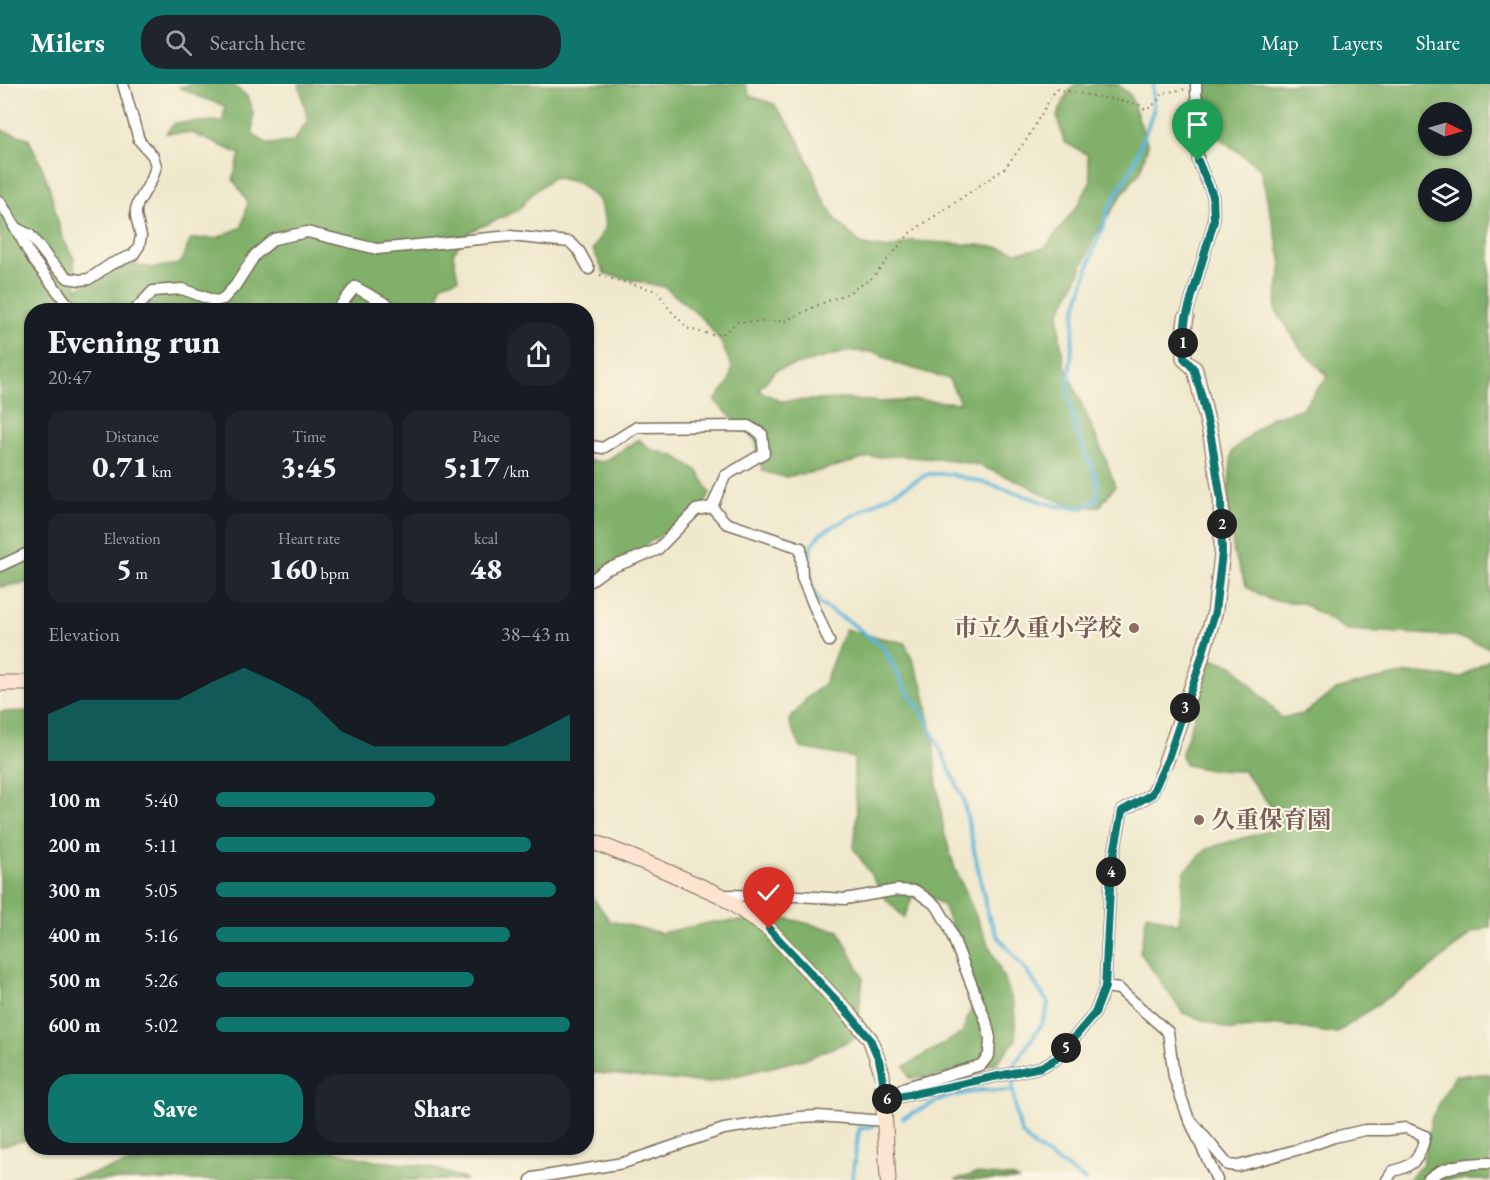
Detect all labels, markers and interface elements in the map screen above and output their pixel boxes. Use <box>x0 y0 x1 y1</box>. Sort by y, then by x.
search box <box>141 15 561 69</box>
text: Milers <box>30 24 105 60</box>
icon: search <box>162 26 195 59</box>
text: Search here <box>210 28 305 57</box>
text: Map <box>1261 29 1299 56</box>
text: Layers <box>1332 29 1383 56</box>
text: Share <box>1416 29 1460 56</box>
pin <box>1172 99 1223 161</box>
north arrow <box>1418 102 1472 156</box>
map controls <box>1418 102 1472 222</box>
icon: arrive <box>1181 108 1214 141</box>
button: layers <box>1418 168 1472 222</box>
text: Evening run <box>48 320 220 363</box>
button: share <box>507 323 570 386</box>
pin: 1 <box>1168 328 1198 358</box>
text: 1 <box>1179 332 1187 353</box>
text: 20:47 <box>48 364 91 390</box>
text: Distance <box>105 426 159 447</box>
text: Time <box>292 426 326 447</box>
text: Pace <box>473 426 499 447</box>
text: 0.71 <box>92 447 148 486</box>
text: 3:45 <box>280 447 338 486</box>
text: 5:17 <box>443 447 500 486</box>
text: km <box>148 461 172 482</box>
text: /km <box>500 461 529 482</box>
pin: 2 <box>1207 509 1237 539</box>
text: 2 <box>1218 513 1226 534</box>
text: Elevation <box>103 528 161 549</box>
text: Heart rate <box>278 528 340 549</box>
text: kcal <box>474 528 498 549</box>
text: 5 <box>116 549 132 588</box>
text: 160 <box>269 549 317 588</box>
text: 48 <box>470 549 502 588</box>
text: m <box>132 563 148 584</box>
text: bpm <box>317 563 349 584</box>
place label: 市立久重小学校 <box>954 612 1122 643</box>
text: Elevation <box>48 621 120 647</box>
text: 38–43 m <box>501 621 570 647</box>
marker: 市立久重小学校 <box>1127 621 1141 635</box>
pin: 3 <box>1170 693 1200 723</box>
text: 3 <box>1181 697 1189 718</box>
text: 100 m <box>48 787 101 813</box>
text: 5:40 <box>144 787 178 813</box>
place label: 久重保育園 <box>1211 804 1331 835</box>
marker: 久重保育園 <box>1192 813 1206 827</box>
text: 200 m <box>48 832 101 858</box>
text: 5:11 <box>144 832 178 858</box>
pin: 4 <box>1096 857 1126 887</box>
text: 4 <box>1107 861 1115 882</box>
pin <box>743 867 794 929</box>
icon: check <box>752 876 785 909</box>
text: 300 m <box>48 877 101 903</box>
text: 5:05 <box>144 877 178 903</box>
text: 400 m <box>48 922 101 948</box>
text: 5:16 <box>144 922 178 948</box>
text: 500 m <box>48 967 101 993</box>
text: 5:26 <box>144 967 178 993</box>
text: 600 m <box>48 1012 101 1038</box>
text: 5:02 <box>144 1012 178 1038</box>
pin: 5 <box>1051 1033 1081 1063</box>
text: 5 <box>1062 1037 1070 1058</box>
button: Save <box>48 1074 303 1143</box>
button: Share <box>315 1074 570 1143</box>
pin: 6 <box>872 1084 902 1114</box>
text: 6 <box>883 1088 891 1109</box>

